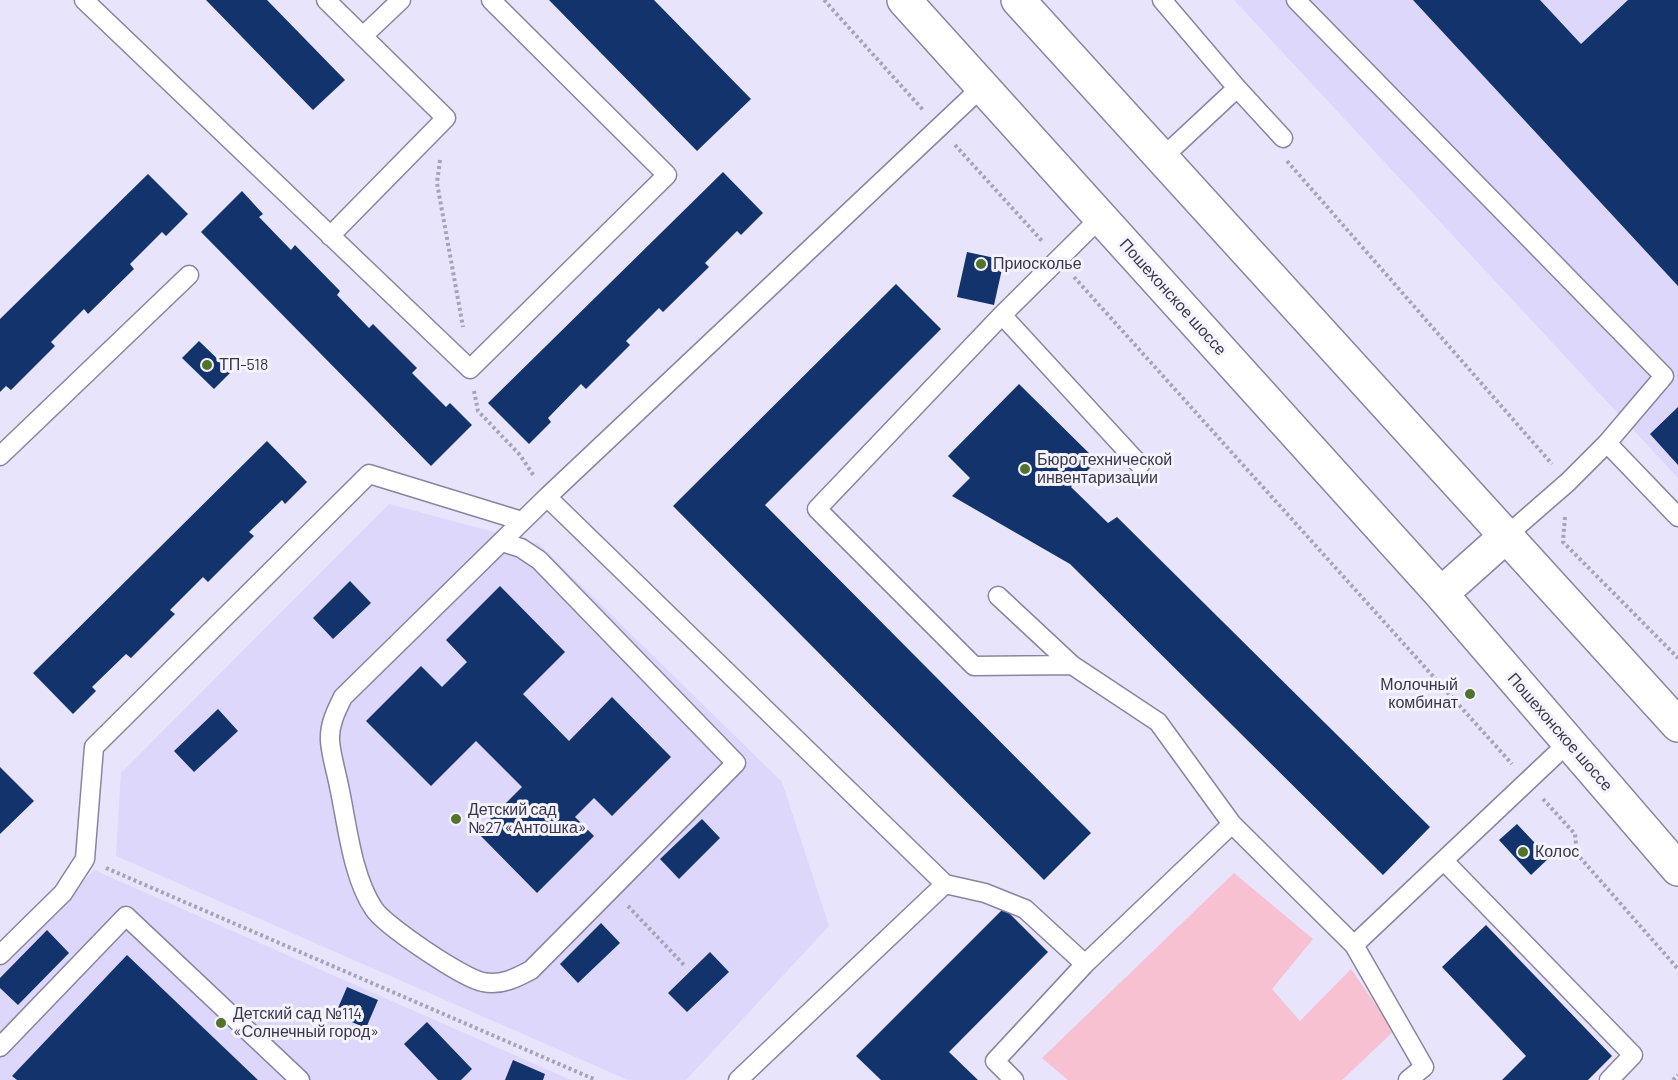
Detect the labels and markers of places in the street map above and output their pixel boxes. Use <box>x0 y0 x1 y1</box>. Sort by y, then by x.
place label: Приосколье <box>993 254 1082 274</box>
marker: Приосколье <box>974 257 988 271</box>
place label: ТП-518 <box>219 355 268 375</box>
marker: ТП-518 <box>200 358 214 372</box>
place label: Бюро технической инвентаризации <box>1037 450 1172 488</box>
marker: Бюро технической инвентаризации <box>1018 462 1032 476</box>
place label: Молочный комбинат <box>1380 675 1458 713</box>
marker: Молочный комбинат <box>1463 687 1477 701</box>
place label: Детский сад №27 «Антошка» <box>468 800 586 838</box>
marker: Детский сад №27 «Антошка» <box>449 812 463 826</box>
place label: Колос <box>1535 842 1579 862</box>
marker: Колос <box>1516 845 1530 859</box>
place label: Детский сад №114 «Солнечный город» <box>233 1004 379 1042</box>
marker: Детский сад №114 «Солнечный город» <box>214 1016 228 1030</box>

